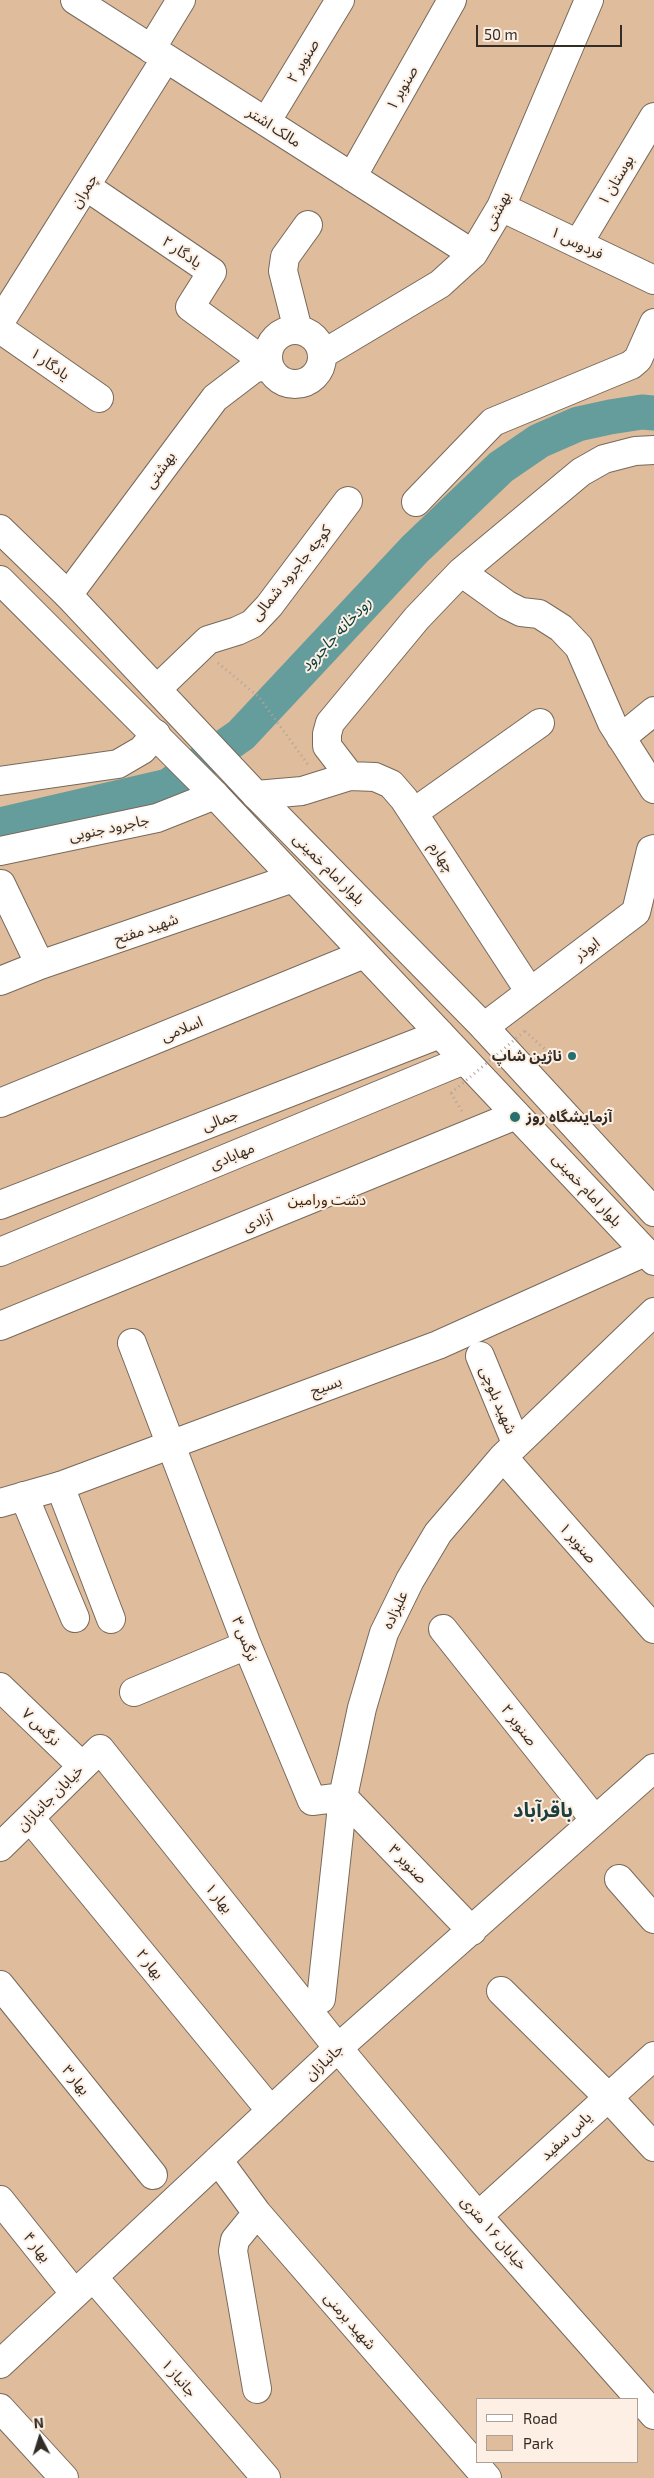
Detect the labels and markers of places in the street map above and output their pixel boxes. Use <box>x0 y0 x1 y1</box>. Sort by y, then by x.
place label: ناژین شاپ <box>492 1047 562 1065</box>
marker: ناژین شاپ <box>566 1050 578 1062</box>
place label: آزمایشگاه روز <box>526 1108 612 1126</box>
marker: آزمایشگاه روز <box>508 1110 522 1124</box>

